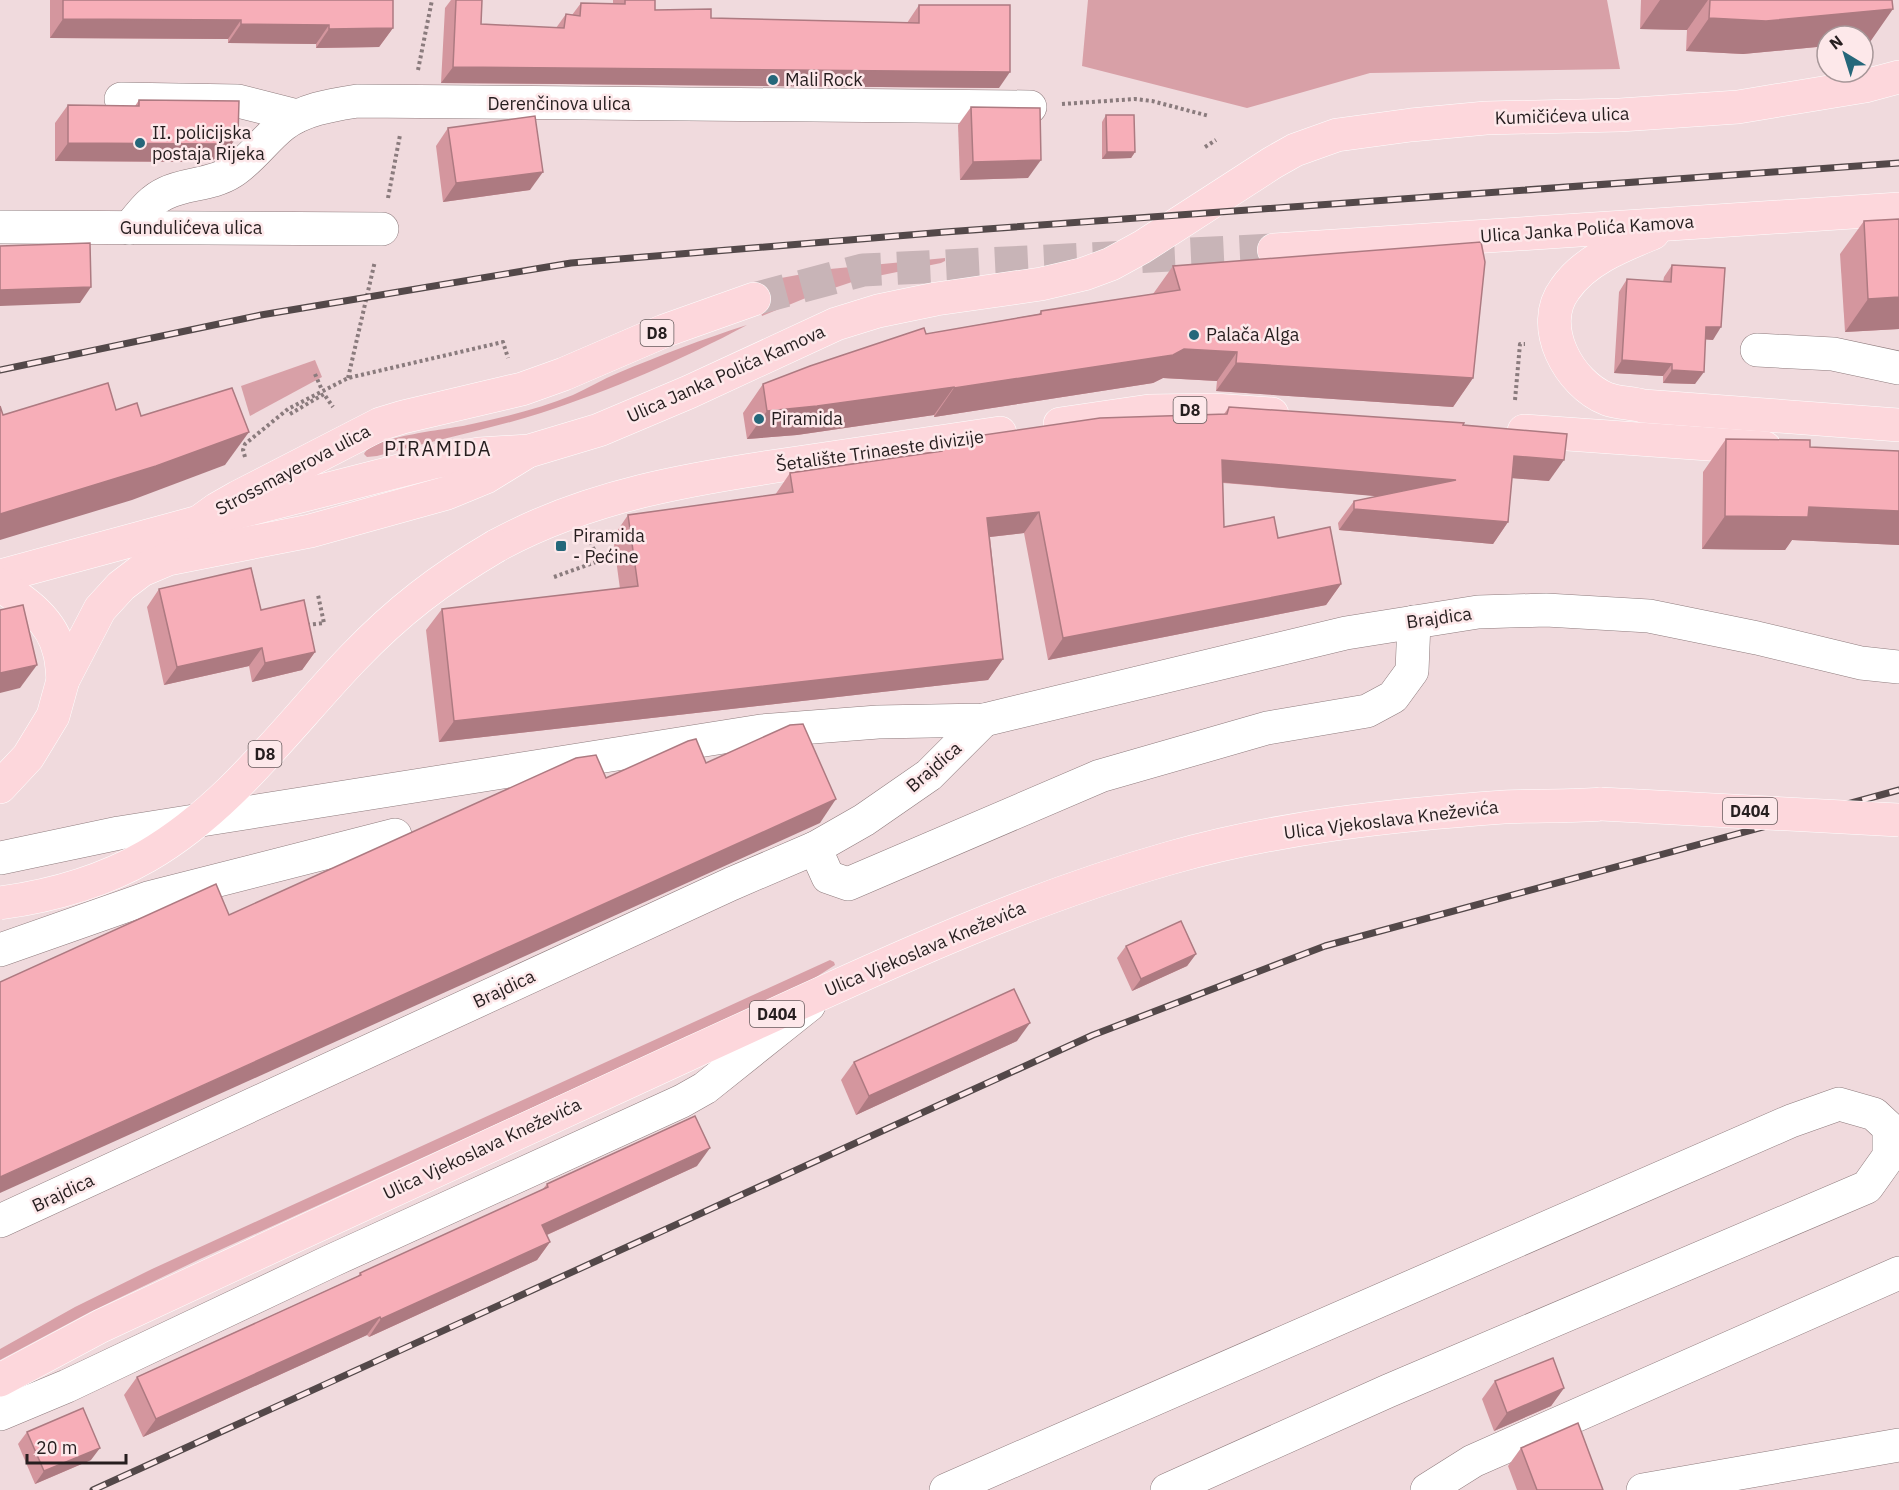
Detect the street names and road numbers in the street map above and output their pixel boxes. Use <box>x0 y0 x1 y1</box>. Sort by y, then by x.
street label: Derenčinova ulica <box>487 92 631 115</box>
street label: Kumičićeva ulica <box>1494 102 1630 129</box>
street label: Ulica Janka Polića Kamova <box>1479 210 1695 247</box>
street label: Gundulićeva ulica <box>120 216 263 239</box>
street label: Ulica Janka Polića Kamova <box>623 319 829 428</box>
road number: D8 <box>640 320 674 346</box>
road number: D8 <box>1174 397 1206 423</box>
street label: Strossmayerova ulica <box>211 419 374 520</box>
street label: Šetalište Trinaeste divizije <box>774 424 985 476</box>
street label: Brajdica <box>1405 601 1474 633</box>
street label: Brajdica <box>901 736 966 797</box>
road number: D8 <box>248 741 282 767</box>
street label: Ulica Vjekoslava Kneževića <box>1282 795 1500 844</box>
road number: D404 <box>1723 798 1777 824</box>
street label: Ulica Vjekoslava Kneževića <box>821 896 1029 1001</box>
street label: Brajdica <box>469 964 539 1013</box>
road number: D404 <box>750 1001 804 1027</box>
street label: Ulica Vjekoslava Kneževića <box>379 1092 585 1205</box>
street label: Brajdica <box>28 1168 98 1217</box>

